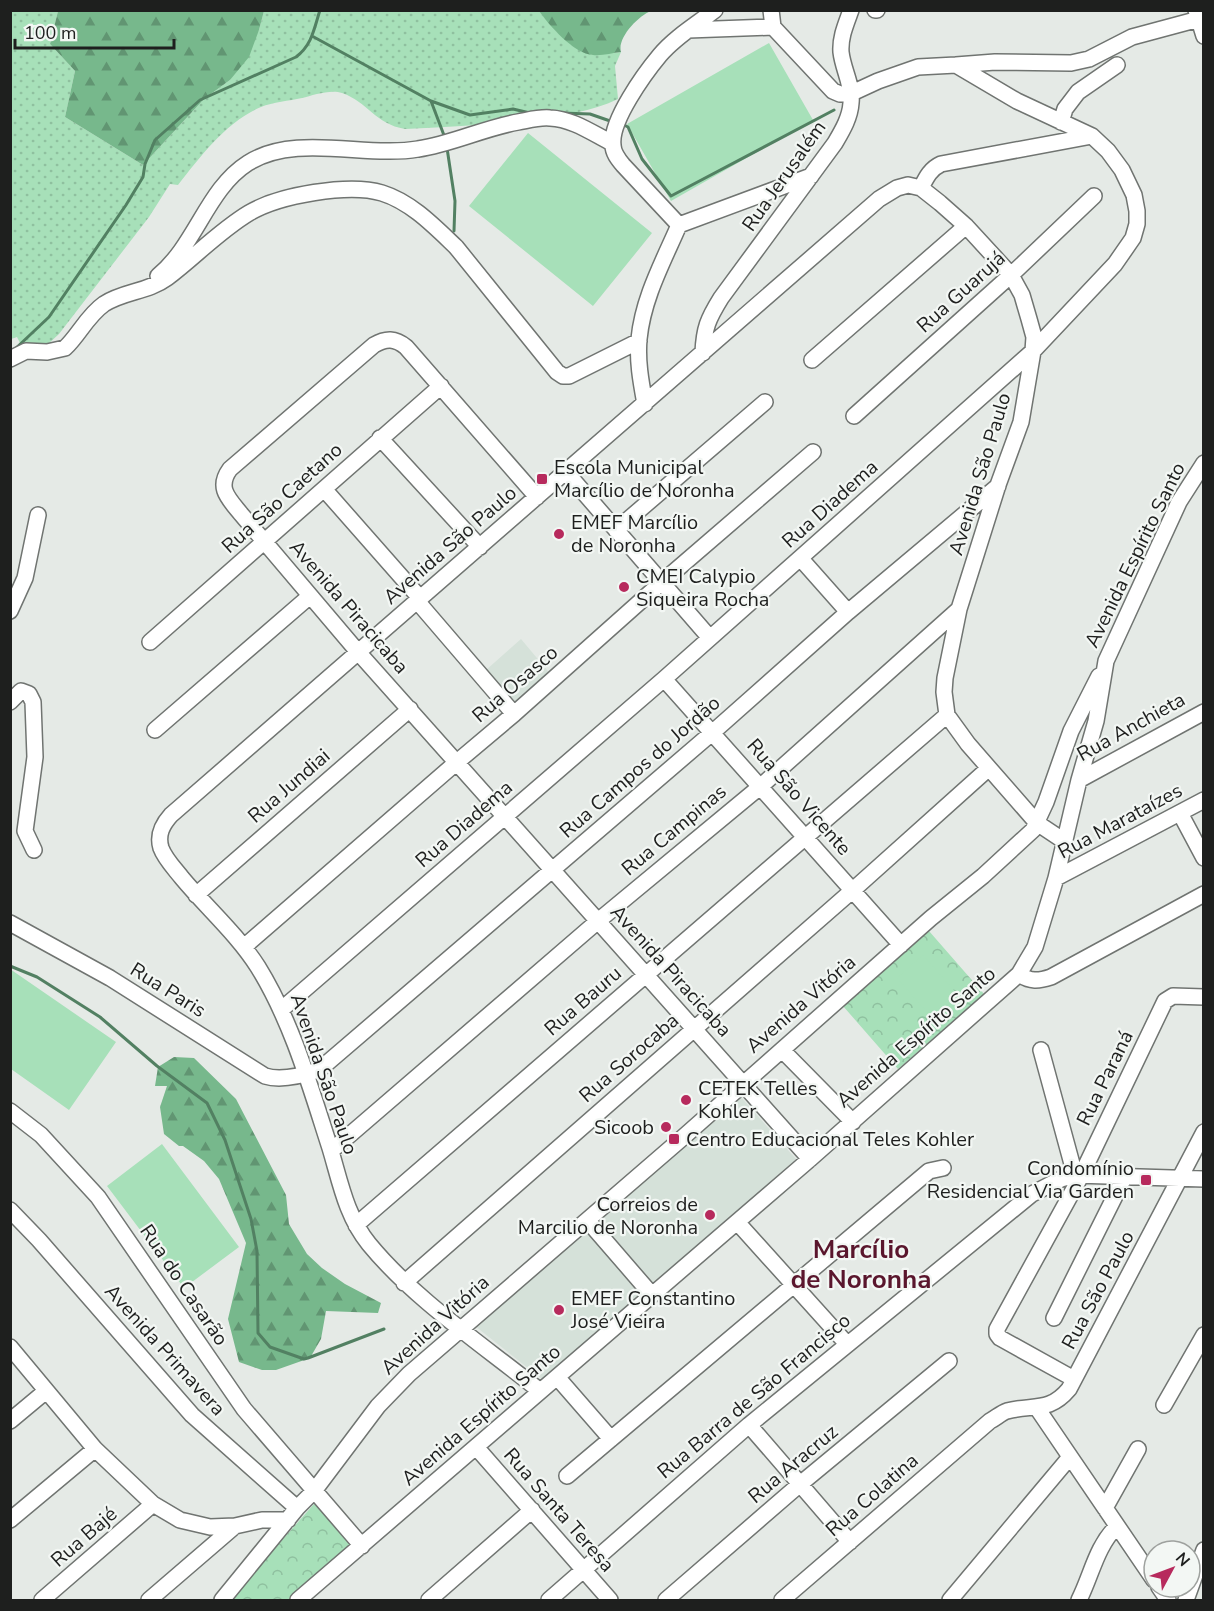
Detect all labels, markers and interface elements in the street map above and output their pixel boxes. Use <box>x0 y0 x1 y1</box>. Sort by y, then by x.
scale bar <box>15 12 174 50</box>
text: 100 m <box>24 21 76 45</box>
street label: Rua Jerusalém <box>736 115 832 237</box>
street label: Rua Guarujá <box>911 245 1011 339</box>
street label: Avenida São Paulo <box>942 390 1018 558</box>
street label: Rua São Caetano <box>216 436 348 560</box>
place label: Escola Municipal Marcílio de Noronha <box>554 454 735 504</box>
street label: Rua Diadema <box>776 454 884 554</box>
street label: Avenida Espírito Santo <box>1078 458 1192 652</box>
marker: Escola Municipal Marcílio de Noronha <box>535 472 549 486</box>
street label: Avenida São Paulo <box>378 480 522 610</box>
place label: EMEF Marcílio de Noronha <box>571 509 698 559</box>
marker: EMEF Marcílio de Noronha <box>552 527 566 541</box>
street label: Avenida Piracicaba <box>283 534 415 680</box>
place label: CMEI Calypio Siqueira Rocha <box>636 563 769 613</box>
marker: CMEI Calypio Siqueira Rocha <box>617 580 631 594</box>
street label: Rua Osasco <box>466 639 564 729</box>
street label: Rua Anchieta <box>1072 686 1190 768</box>
street label: Rua Campos do Jordão <box>554 690 726 844</box>
street label: Rua São Vicente <box>741 733 857 861</box>
street label: Rua Jundiai <box>242 743 336 829</box>
street label: Rua Diadema <box>410 774 518 874</box>
street label: Rua Marataízes <box>1053 777 1187 865</box>
street label: Rua Campinas <box>616 778 732 882</box>
street label: Avenida Piracicaba <box>604 899 738 1043</box>
street label: Avenida Vitória <box>740 949 862 1059</box>
street label: Rua Paris <box>125 956 211 1024</box>
street label: Rua Bauru <box>539 960 627 1042</box>
street label: Avenida Espírito Santo <box>831 960 1001 1114</box>
street label: Avenida São Paulo <box>284 990 364 1158</box>
street label: Rua Sorocaba <box>573 1007 685 1109</box>
street label: Rua Paraná <box>1070 1026 1140 1130</box>
place label: CETEK Telles Kohler <box>698 1075 817 1125</box>
marker: CETEK Telles Kohler <box>679 1093 693 1107</box>
place label: Sicoob <box>594 1114 654 1141</box>
marker: Sicoob <box>659 1120 673 1134</box>
place label: Centro Educacional Teles Kohler <box>686 1126 974 1153</box>
marker: Centro Educacional Teles Kohler <box>667 1132 681 1146</box>
place label: Condomínio Residencial Via Garden <box>927 1155 1134 1205</box>
marker: Condomínio Residencial Via Garden <box>1139 1173 1153 1187</box>
place label: Correios de Marcilio de Noronha <box>518 1191 698 1241</box>
marker: Correios de Marcilio de Noronha <box>703 1208 717 1222</box>
street label: Rua do Casarão <box>133 1219 235 1351</box>
street label: Rua São Paulo <box>1055 1226 1141 1354</box>
district label: Marcílio de Noronha <box>791 1232 931 1297</box>
street label: Avenida Vitória <box>375 1269 495 1381</box>
street label: Avenida Primavera <box>99 1278 231 1422</box>
place label: EMEF Constantino José Vieira <box>570 1285 735 1335</box>
marker: EMEF Constantino José Vieira <box>552 1303 566 1317</box>
street label: Rua Barra de São Francisco <box>652 1307 856 1485</box>
street label: Avenida Espírito Santo <box>396 1338 566 1492</box>
street label: Rua Aracruz <box>742 1418 844 1510</box>
street label: Rua Santa Teresa <box>498 1442 620 1578</box>
street label: Rua Colatina <box>820 1447 924 1543</box>
street label: Rua Bajé <box>45 1501 123 1573</box>
north arrow <box>1142 1539 1202 1599</box>
text: N <box>1170 1548 1195 1572</box>

